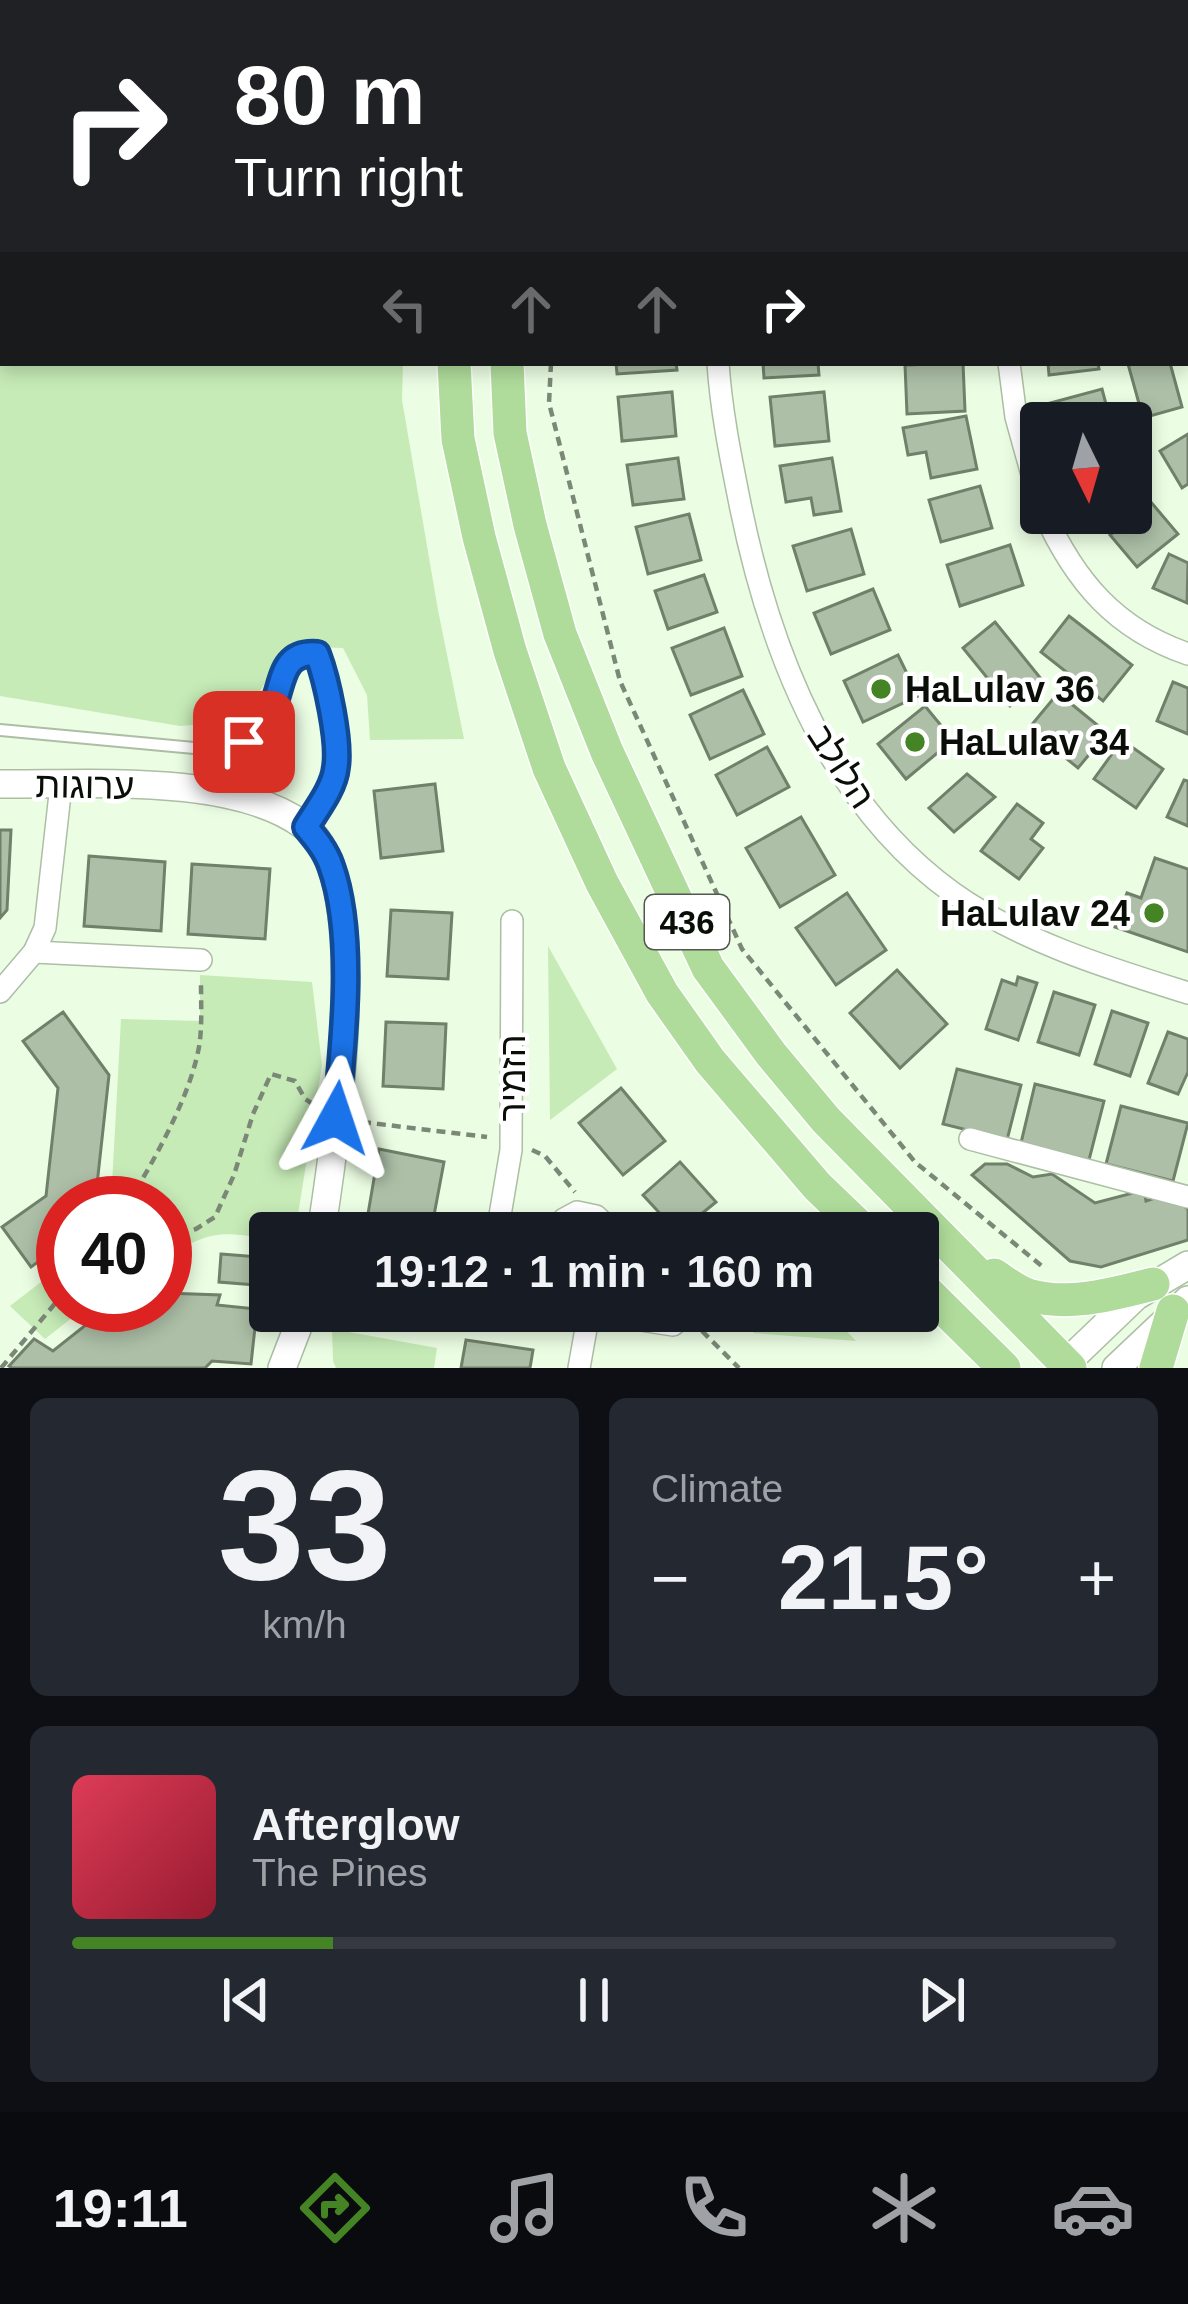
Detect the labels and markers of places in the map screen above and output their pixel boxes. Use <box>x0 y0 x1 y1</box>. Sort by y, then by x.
place label: HaLulav 36 <box>905 669 1095 710</box>
marker: HaLulav 36 <box>868 676 894 702</box>
pin <box>193 691 295 793</box>
place label: HaLulav 34 <box>939 722 1129 763</box>
marker: HaLulav 34 <box>902 729 928 755</box>
place label: HaLulav 24 <box>940 893 1130 934</box>
marker: HaLulav 24 <box>1141 900 1167 926</box>

